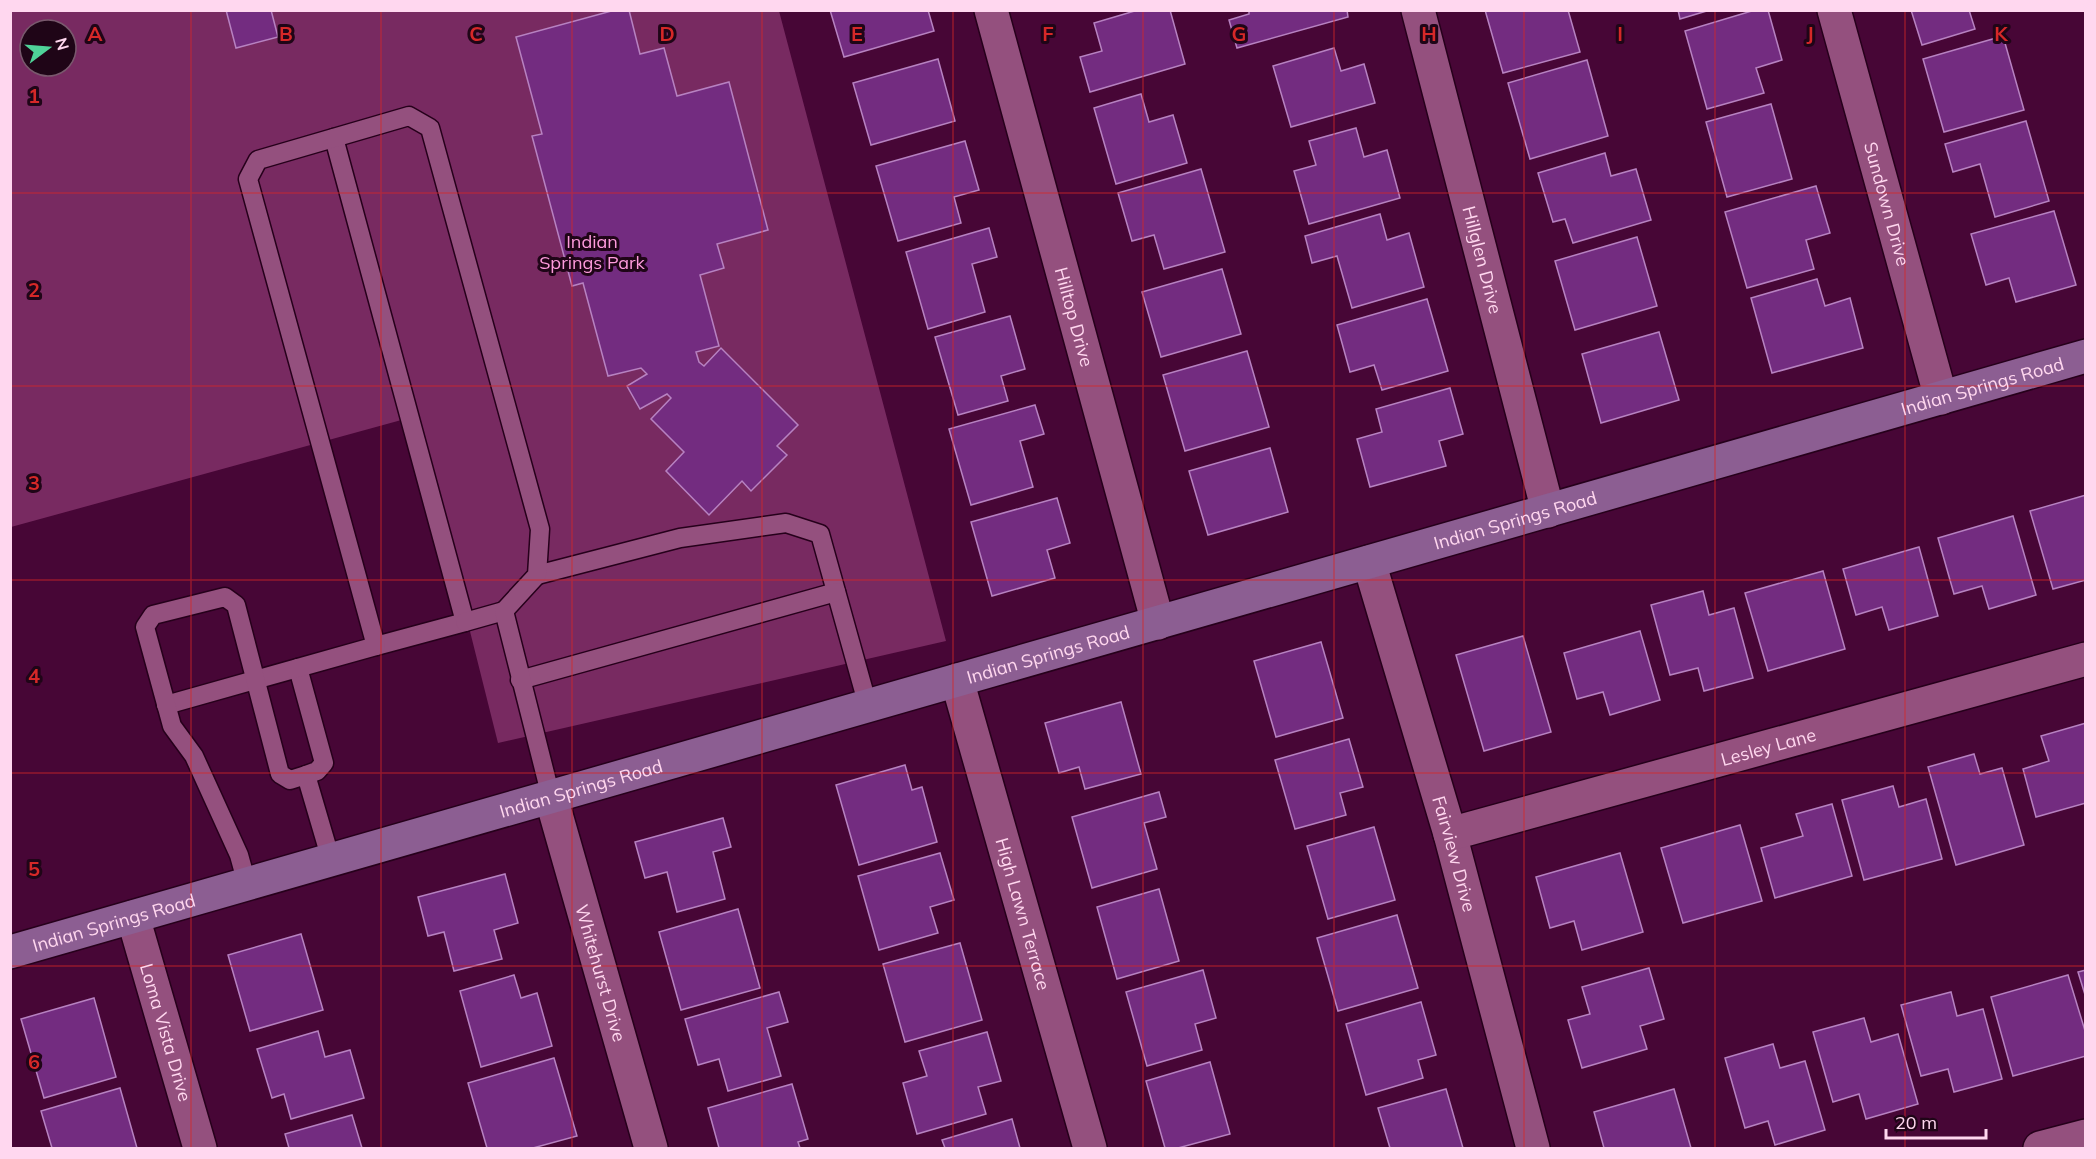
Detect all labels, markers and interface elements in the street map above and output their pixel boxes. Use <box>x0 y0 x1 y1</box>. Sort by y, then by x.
north arrow <box>18 18 78 78</box>
text: A <box>88 21 103 46</box>
text: B <box>279 21 293 46</box>
text: C <box>469 21 483 46</box>
text: D <box>659 21 675 46</box>
text: E <box>851 21 863 46</box>
text: F <box>1042 21 1054 46</box>
text: G <box>1232 21 1246 46</box>
text: H <box>1421 21 1437 46</box>
text: I <box>1617 21 1623 46</box>
text: J <box>1806 21 1814 46</box>
text: K <box>1994 21 2008 46</box>
text: N <box>51 35 74 52</box>
text: 1 <box>28 83 40 108</box>
street label: Sundown Drive <box>1859 139 1915 268</box>
street label: Hillglen Drive <box>1458 203 1508 316</box>
park label: Indian Springs Park <box>539 230 646 274</box>
street label: Hilltop Drive <box>1050 264 1099 369</box>
text: 2 <box>28 277 40 302</box>
street label: Indian Springs Road <box>1898 351 2066 420</box>
text: 3 <box>28 470 40 495</box>
street label: Indian Springs Road <box>1431 486 1599 554</box>
street label: Indian Springs Road <box>964 620 1132 688</box>
text: 4 <box>28 663 40 688</box>
street label: Lesley Lane <box>1718 722 1818 770</box>
street label: Indian Springs Road <box>497 754 665 822</box>
street label: Fairview Drive <box>1428 793 1482 914</box>
street label: High Lawn Terrace <box>991 835 1056 993</box>
text: 5 <box>28 856 40 881</box>
street label: Indian Springs Road <box>30 888 198 957</box>
street label: Whitehurst Drive <box>571 902 632 1044</box>
street label: Loma Vista Drive <box>136 961 197 1104</box>
text: 6 <box>28 1049 40 1074</box>
scale bar <box>1886 1102 1986 1140</box>
text: 20 m <box>1895 1111 1937 1134</box>

